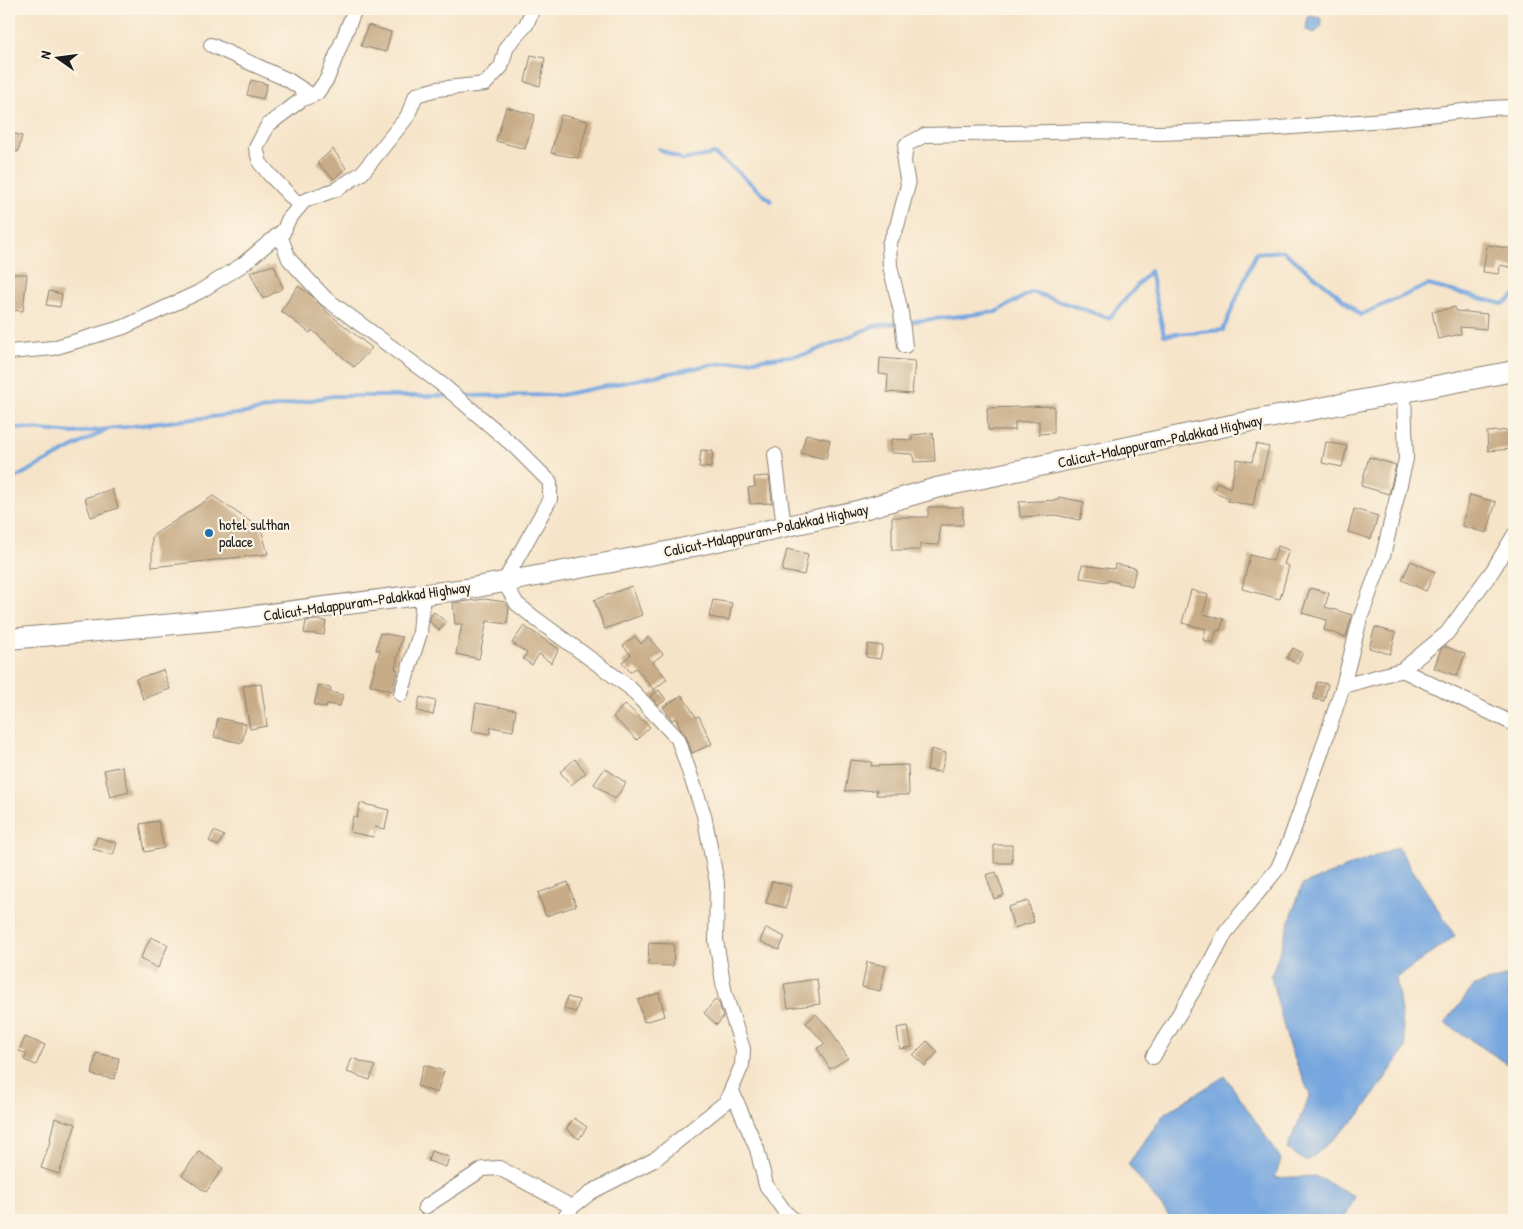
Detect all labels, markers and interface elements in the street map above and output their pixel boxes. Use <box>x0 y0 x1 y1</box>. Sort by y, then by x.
north arrow <box>32 32 82 82</box>
text: N <box>35 48 55 61</box>
street label: Calicut-Malappuram-Palakkad Highway <box>1056 409 1264 473</box>
street label: Calicut-Malappuram-Palakkad Highway <box>662 498 870 562</box>
place label: hotel sulthan palace <box>219 514 290 552</box>
marker: hotel sulthan palace <box>203 527 215 539</box>
street label: Calicut-Malappuram-Palakkad Highway <box>262 576 472 626</box>

